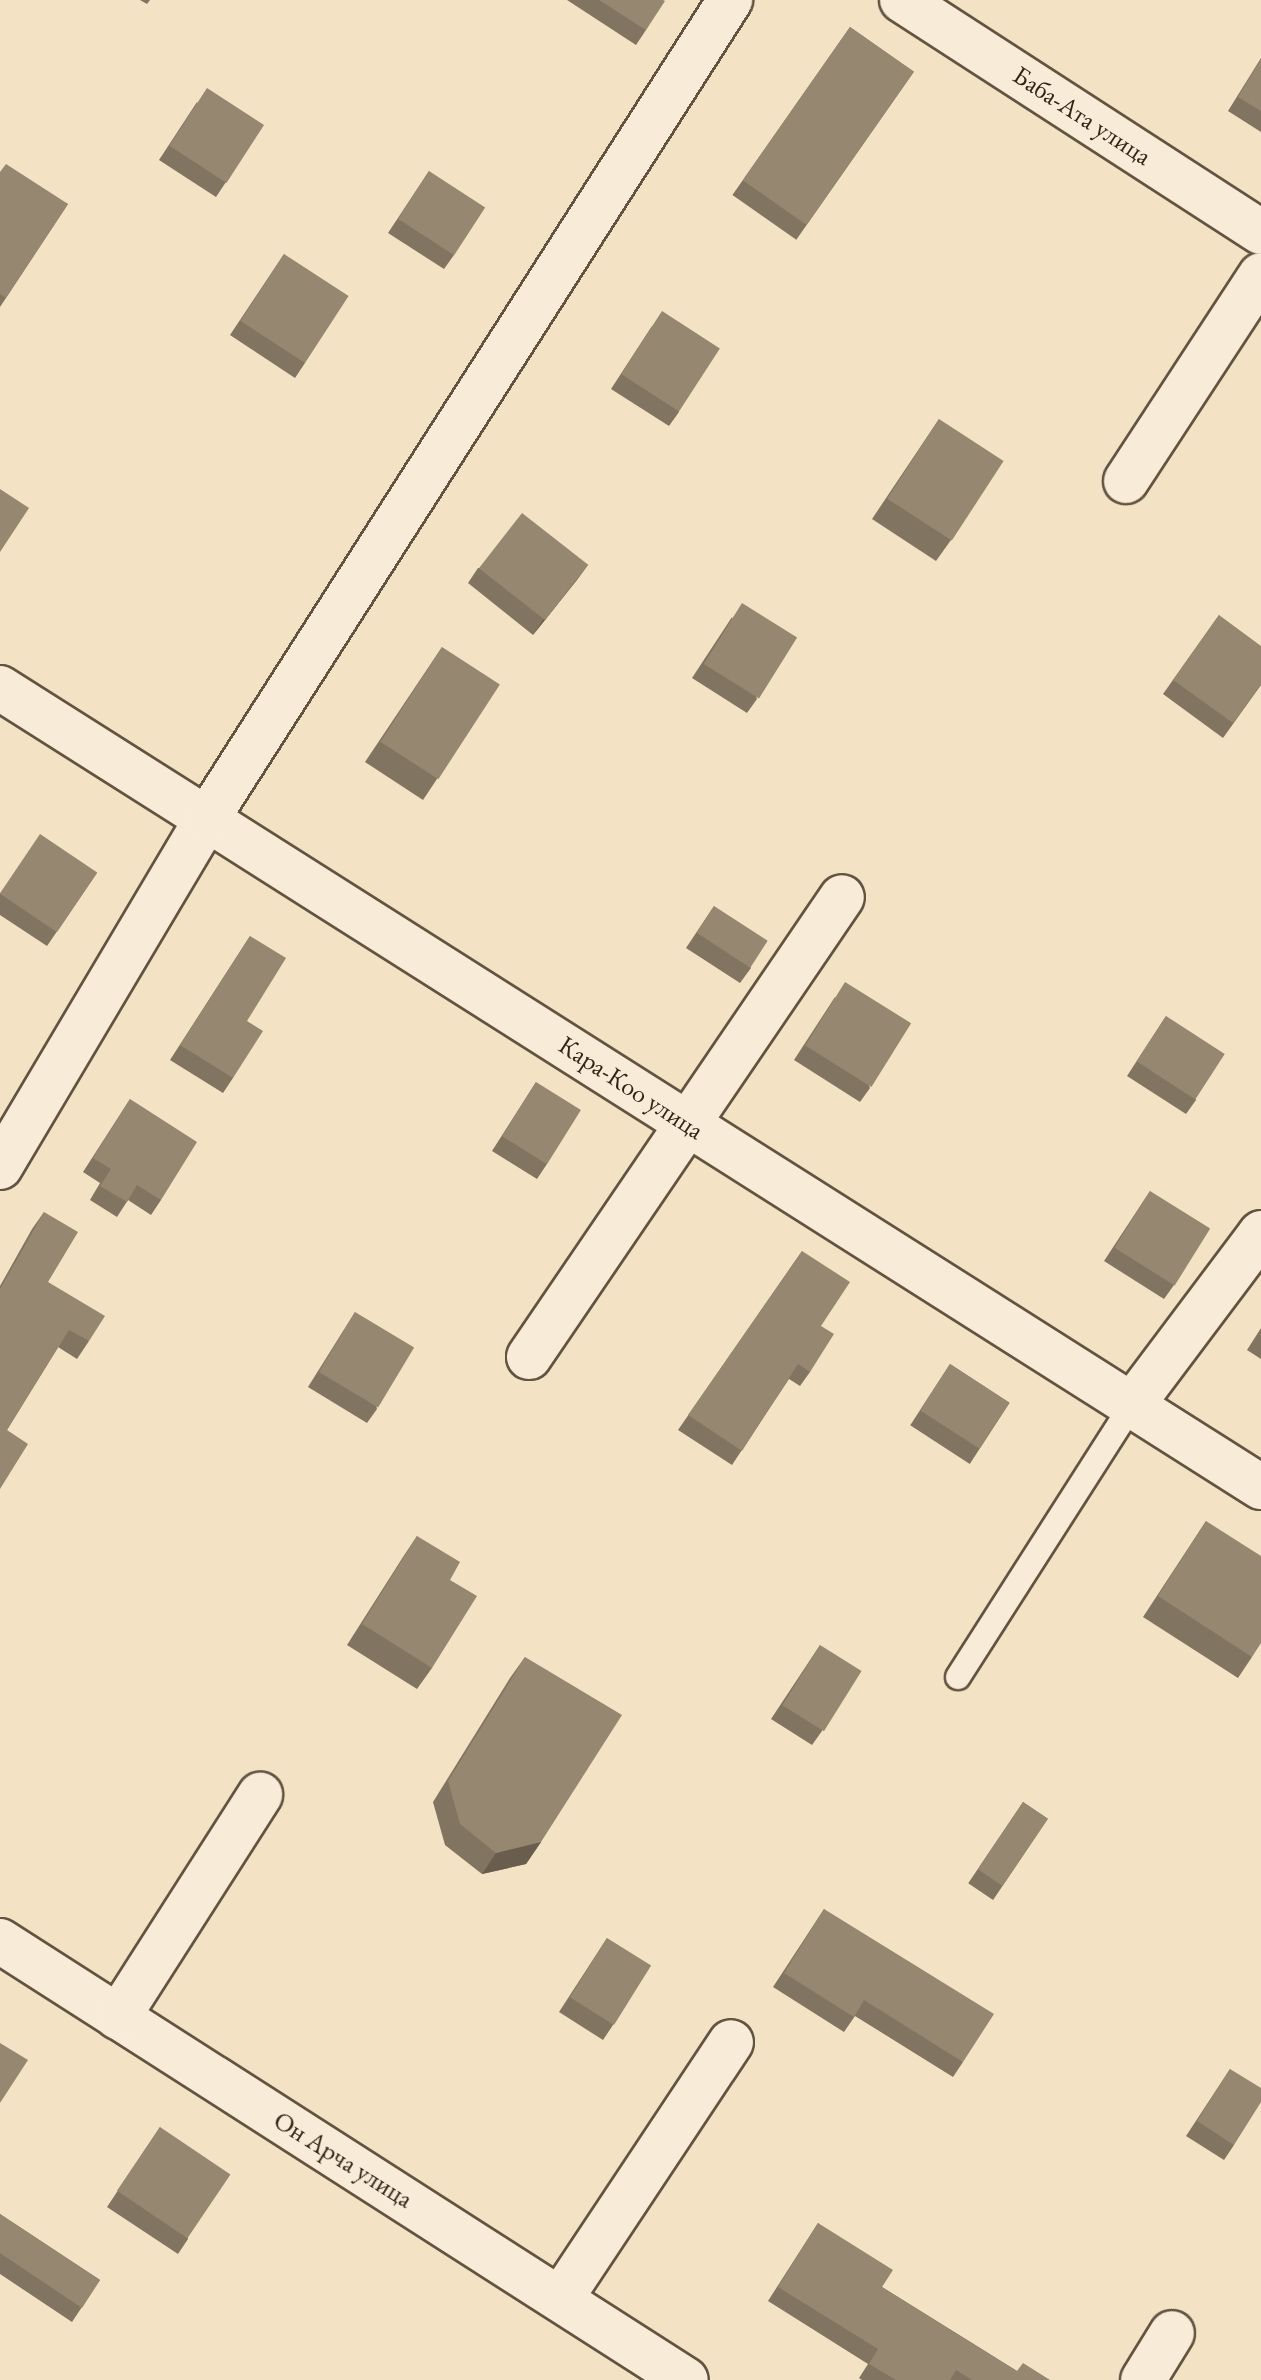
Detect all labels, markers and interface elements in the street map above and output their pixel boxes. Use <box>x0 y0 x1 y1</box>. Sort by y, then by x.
street label: Баба-Ата улица <box>1007 60 1157 172</box>
street label: Кара-Коо улица <box>553 1030 709 1146</box>
street label: Он Арча улица <box>268 2105 418 2215</box>

